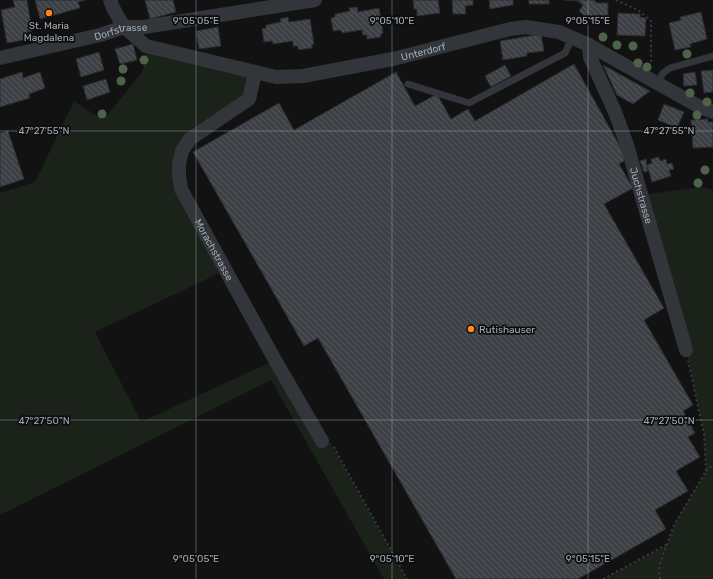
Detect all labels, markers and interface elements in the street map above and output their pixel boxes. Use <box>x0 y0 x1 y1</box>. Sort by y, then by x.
marker: St. Maria Magdalena <box>44 8 54 18</box>
text: 9°05'05"E <box>173 15 219 27</box>
text: 9°05'10"E <box>370 15 414 27</box>
text: 9°05'15"E <box>566 15 610 27</box>
place label: St. Maria Magdalena <box>24 20 74 44</box>
street label: Dorfstrasse <box>93 21 149 43</box>
street label: Unterdorf <box>400 41 447 64</box>
text: 47°27'55"N <box>19 125 69 137</box>
text: 47°27'55"N <box>644 125 694 137</box>
street label: Juchstrasse <box>627 166 654 226</box>
street label: Morachstrasse <box>192 217 235 283</box>
marker: Rutishauser <box>466 324 476 334</box>
place label: Rutishauser <box>479 324 535 336</box>
text: 47°27'50"N <box>18 415 70 427</box>
text: 47°27'50"N <box>643 415 695 427</box>
text: 9°05'05"E <box>173 553 219 565</box>
text: 9°05'10"E <box>370 553 414 565</box>
text: 9°05'15"E <box>566 553 610 565</box>

